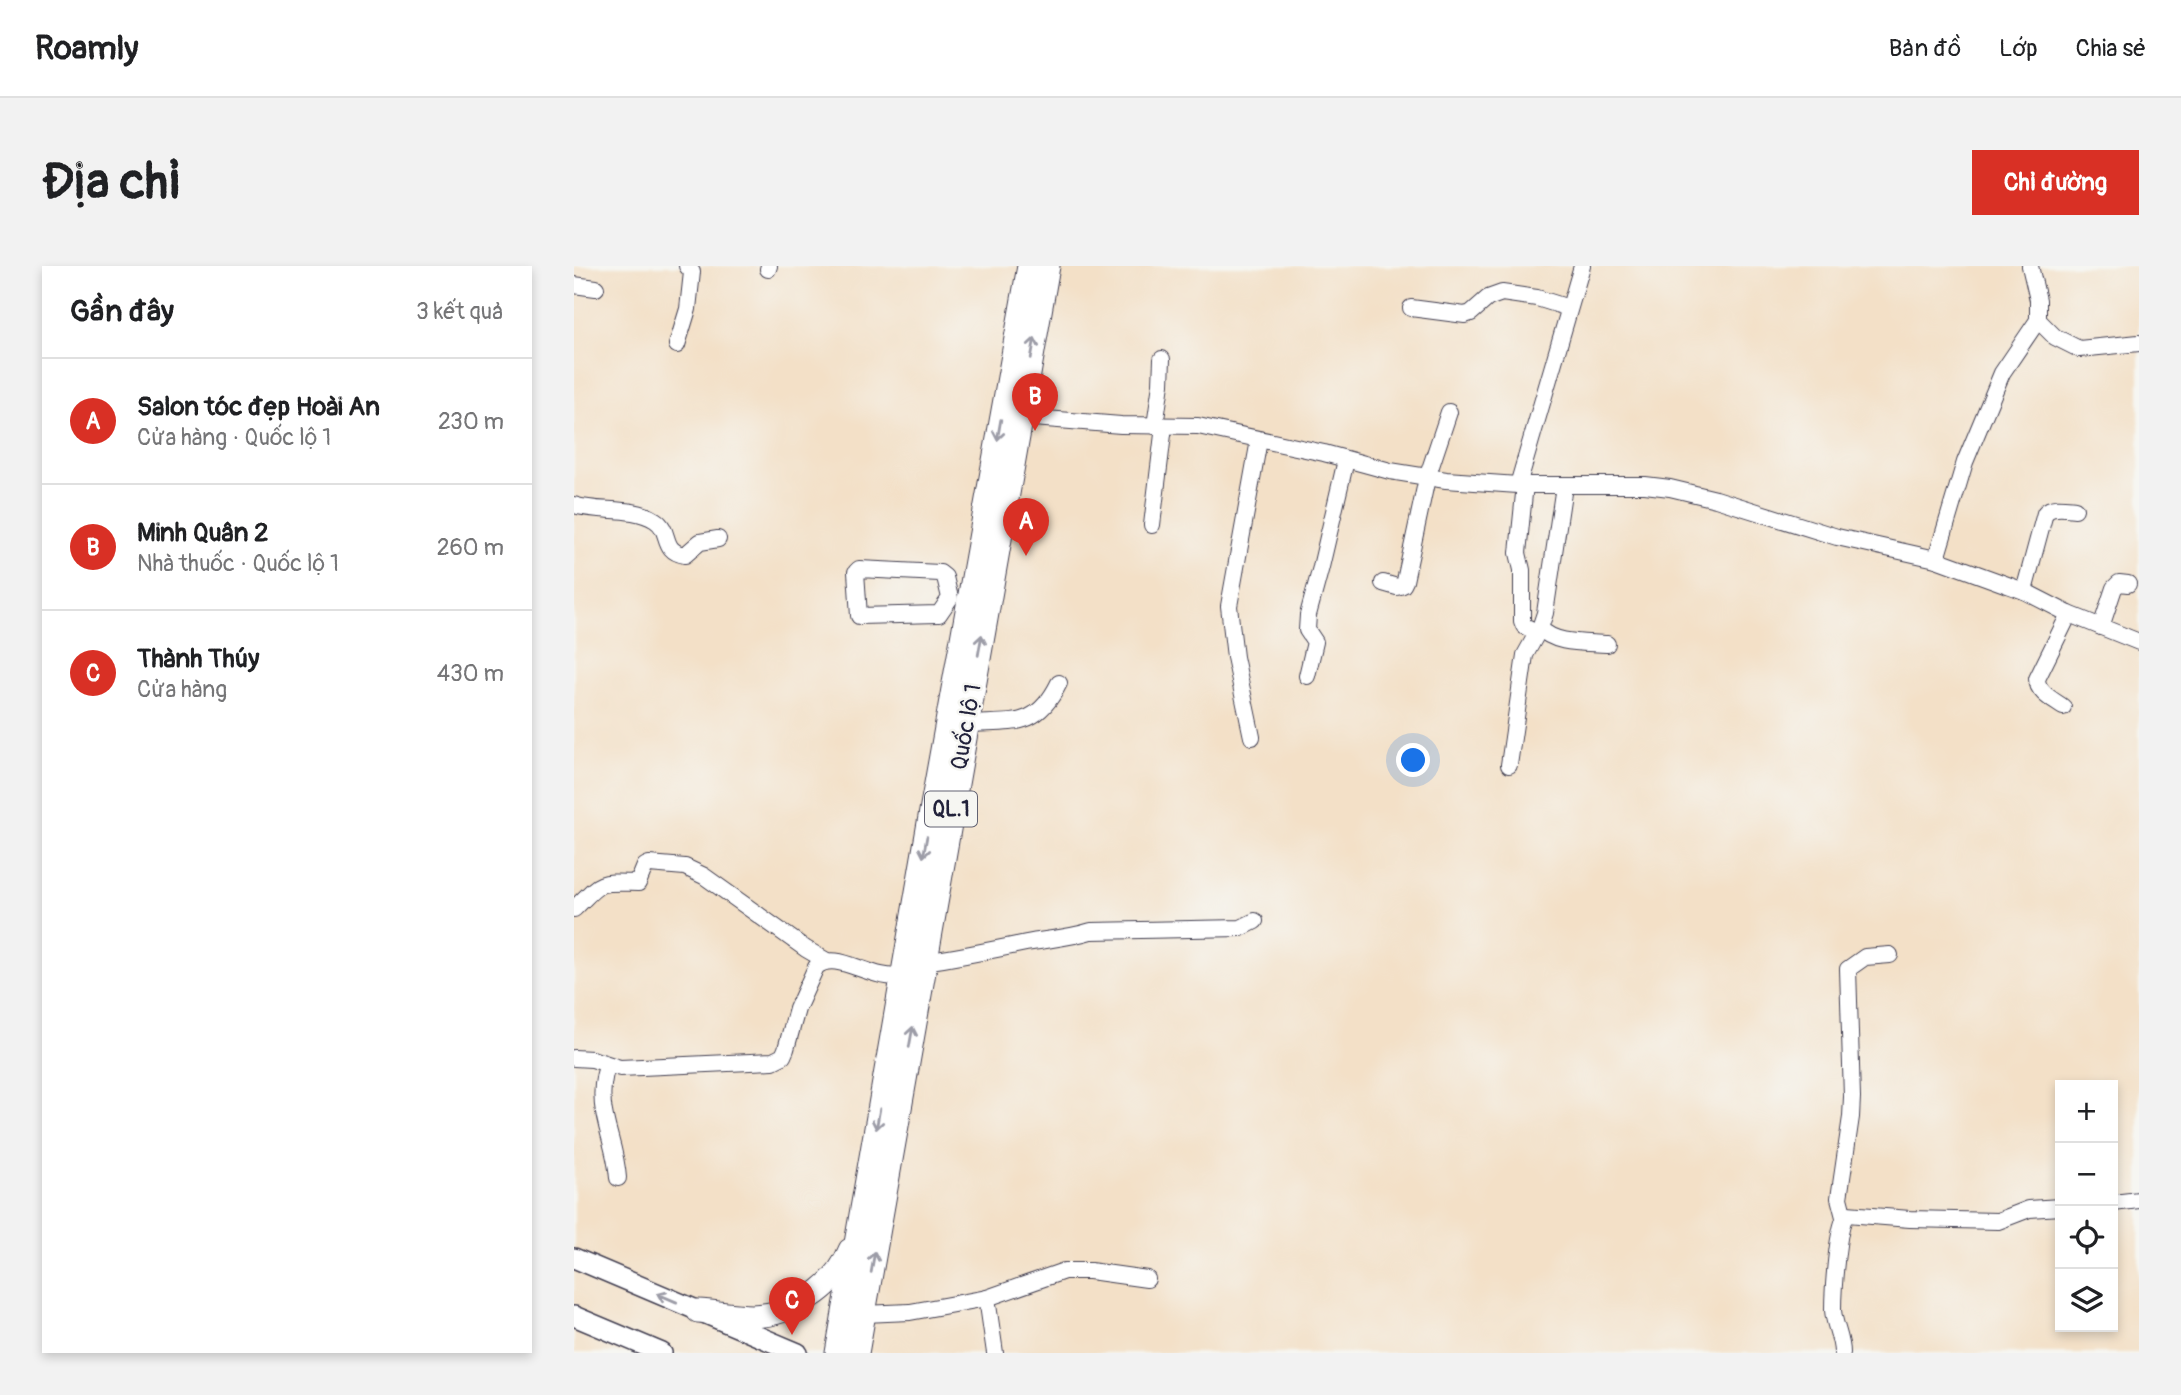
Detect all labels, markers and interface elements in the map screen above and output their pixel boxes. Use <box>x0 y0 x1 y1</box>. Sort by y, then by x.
text: Roamly <box>35 28 138 69</box>
text: Bản đồ <box>1889 34 1961 63</box>
text: Lớp <box>1999 34 2038 63</box>
text: Chia sẻ <box>2076 34 2146 63</box>
button: Chỉ đường <box>1972 150 2139 215</box>
text: Địa chỉ <box>42 152 180 213</box>
text: Gần đây <box>70 293 174 330</box>
text: 3 kết quả <box>416 297 504 326</box>
one-way arrow <box>1027 337 1041 360</box>
pin: B <box>1012 373 1058 431</box>
text: Salon tóc đẹp Hoài An <box>137 391 380 423</box>
text: A <box>86 407 100 436</box>
text: 230 m <box>438 407 504 436</box>
one-way arrow <box>992 418 1005 441</box>
text: Cửa hàng · Quốc lộ 1 <box>137 423 331 452</box>
pin: A <box>1003 498 1049 556</box>
text: Minh Quân 2 <box>137 517 269 549</box>
text: B <box>86 533 100 562</box>
text: 260 m <box>437 533 504 562</box>
text: Nhà thuốc · Quốc lộ 1 <box>137 549 339 578</box>
one-way arrow <box>974 634 988 656</box>
text: Thành Thúy <box>137 643 259 675</box>
text: C <box>86 659 100 688</box>
text: 430 m <box>437 659 504 688</box>
text: Cửa hàng <box>137 675 227 704</box>
street label: Quốc lộ 1 <box>944 682 988 772</box>
your location <box>1396 743 1430 777</box>
road number: QL.1 <box>925 792 977 826</box>
one-way arrow <box>918 835 931 857</box>
one-way arrow <box>905 1026 918 1049</box>
map controls <box>2055 1080 2118 1332</box>
button: + <box>2055 1080 2118 1143</box>
one-way arrow <box>871 1107 884 1130</box>
button: − <box>2055 1143 2118 1206</box>
button: locate <box>2055 1206 2118 1269</box>
one-way arrow <box>867 1251 880 1274</box>
button: layers <box>2055 1269 2118 1332</box>
pin: C <box>769 1277 815 1335</box>
one-way arrow <box>657 1290 679 1303</box>

